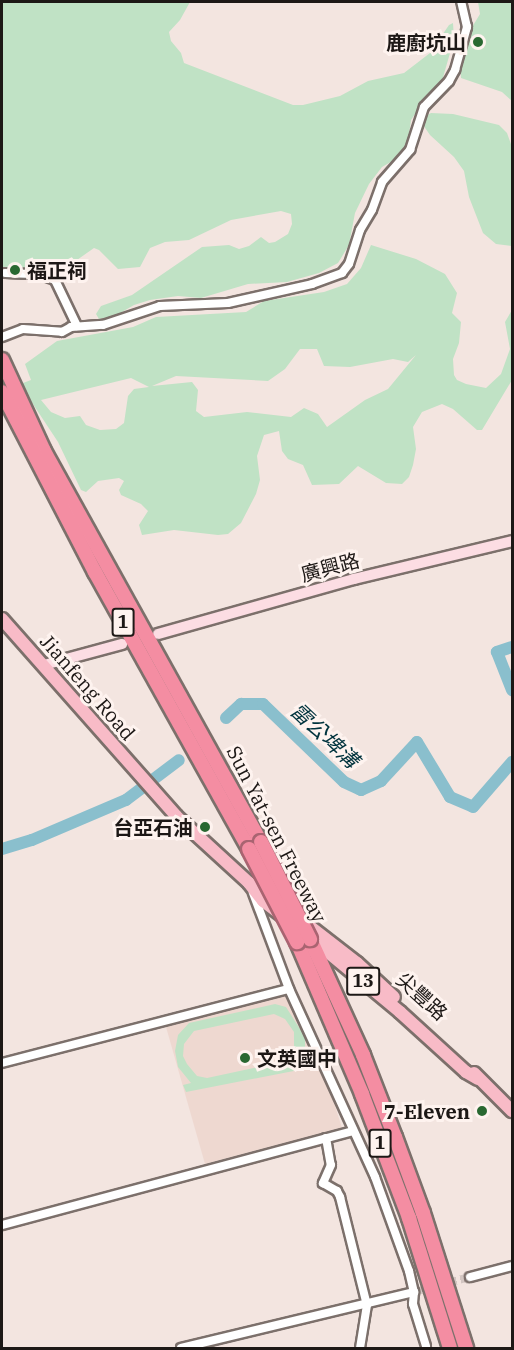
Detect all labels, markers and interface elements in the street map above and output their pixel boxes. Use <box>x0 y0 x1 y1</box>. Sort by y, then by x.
place label: 鹿廚坑山 <box>386 30 466 54</box>
marker: 鹿廚坑山 <box>471 35 485 49</box>
place label: 福正祠 <box>27 258 87 282</box>
marker: 福正祠 <box>8 263 22 277</box>
street label: 廣興路 <box>298 548 362 586</box>
road number: 1 <box>111 607 135 637</box>
street label: Jianfeng Road <box>35 629 141 745</box>
water label: 雷公埤溝 <box>286 697 364 773</box>
street label: Sun Yat-sen Freeway <box>222 742 332 926</box>
place label: 台亞石油 <box>113 815 193 839</box>
marker: 台亞石油 <box>198 820 212 834</box>
road number: 13 <box>345 966 381 996</box>
street label: 尖豐路 <box>392 967 452 1025</box>
place label: 文英國中 <box>257 1046 337 1070</box>
marker: 文英國中 <box>238 1051 252 1065</box>
place label: 7-Eleven <box>384 1099 470 1123</box>
marker: 7-Eleven <box>475 1104 489 1118</box>
road number: 1 <box>368 1128 392 1158</box>

